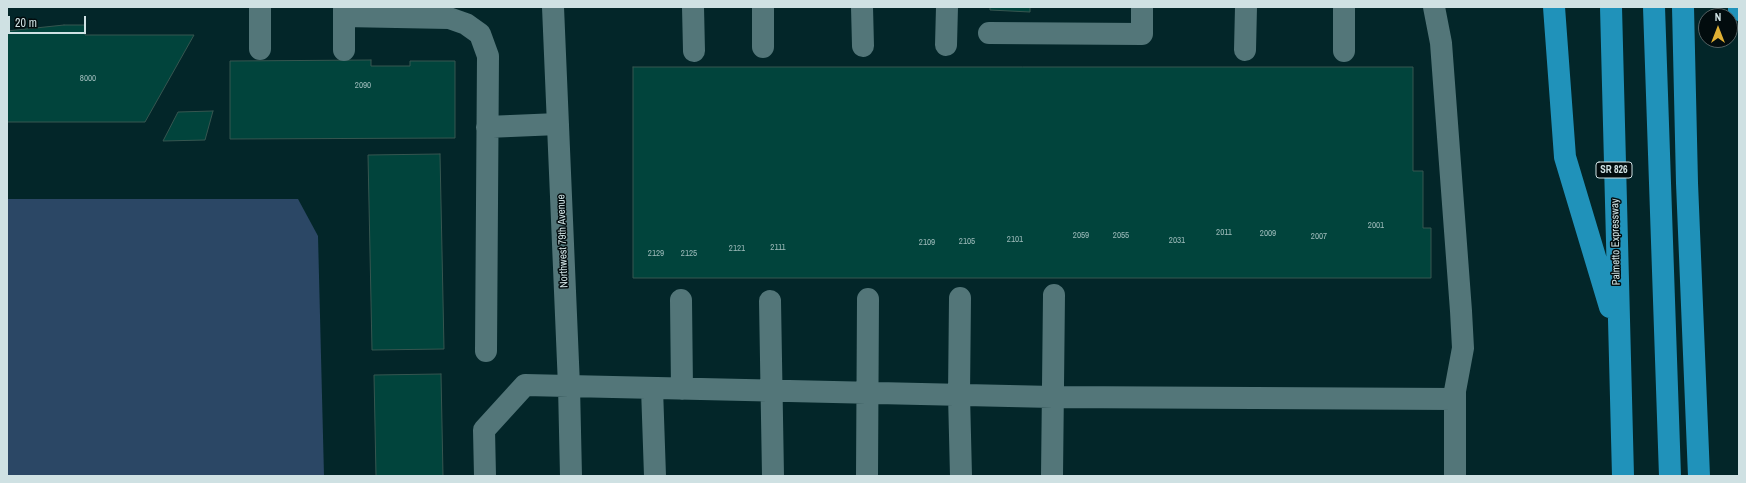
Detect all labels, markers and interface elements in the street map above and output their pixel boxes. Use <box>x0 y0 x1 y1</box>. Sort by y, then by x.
scale bar <box>10 8 88 34</box>
north arrow <box>1698 8 1738 48</box>
text: N <box>1715 10 1721 24</box>
text: 20 m <box>15 15 37 31</box>
house number: 8000 <box>80 74 96 84</box>
house number: 2090 <box>355 81 371 91</box>
road number: SR 826 <box>1596 162 1632 178</box>
street label: Northwest 79th Avenue <box>555 194 571 288</box>
street label: Palmetto Expressway <box>1609 199 1623 285</box>
house number: 2001 <box>1368 221 1384 231</box>
house number: 2011 <box>1216 228 1232 238</box>
house number: 2009 <box>1260 229 1276 239</box>
house number: 2059 <box>1073 231 1089 241</box>
house number: 2055 <box>1113 231 1129 241</box>
house number: 2007 <box>1311 232 1327 242</box>
house number: 2101 <box>1007 235 1023 245</box>
house number: 2031 <box>1169 236 1185 246</box>
house number: 2105 <box>959 237 975 247</box>
house number: 2109 <box>919 238 935 248</box>
house number: 2111 <box>770 243 786 253</box>
house number: 2121 <box>729 244 745 254</box>
house number: 2129 <box>648 249 664 259</box>
house number: 2125 <box>681 249 697 259</box>

